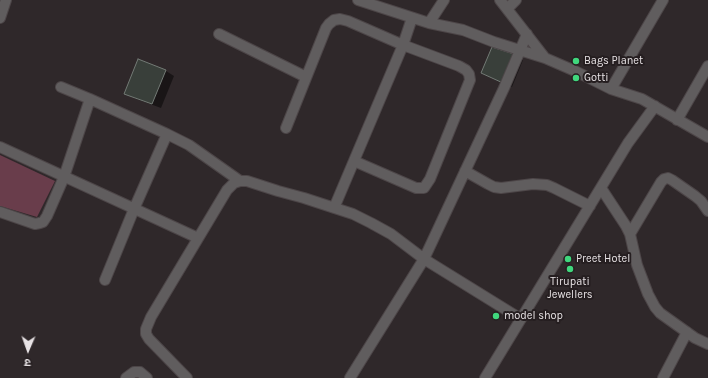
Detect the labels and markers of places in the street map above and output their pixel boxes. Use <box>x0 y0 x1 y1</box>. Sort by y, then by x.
place label: Bags Planet <box>584 54 643 68</box>
marker: Bags Planet <box>571 56 581 66</box>
place label: Gotti <box>584 71 609 85</box>
marker: Gotti <box>571 73 581 83</box>
place label: Preet Hotel <box>576 252 630 266</box>
marker: Preet Hotel <box>563 254 573 264</box>
marker: Tirupati Jewellers <box>565 264 575 274</box>
place label: Tirupati Jewellers <box>547 275 593 301</box>
place label: model shop <box>504 309 563 323</box>
marker: model shop <box>491 311 501 321</box>

